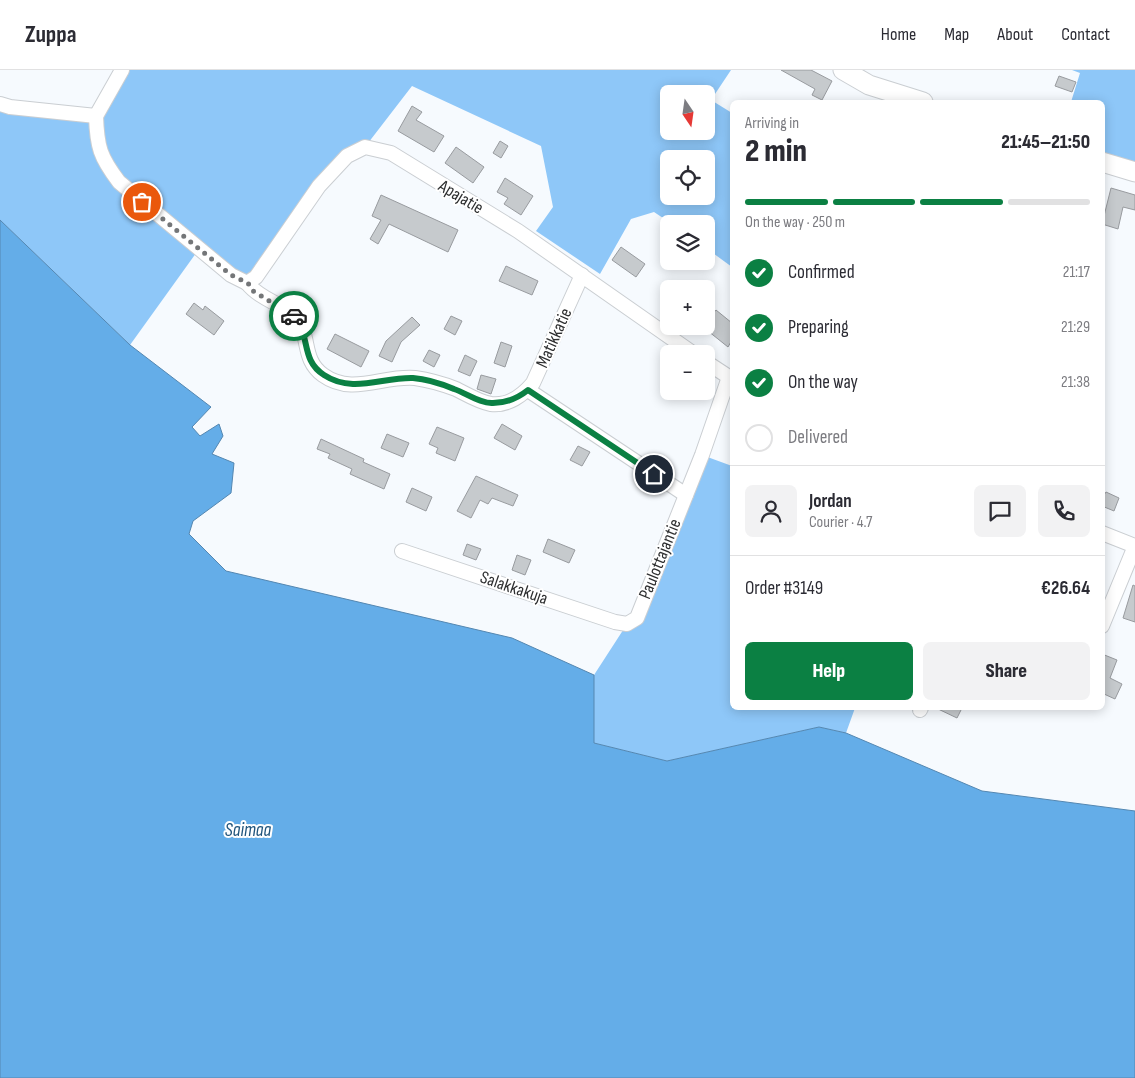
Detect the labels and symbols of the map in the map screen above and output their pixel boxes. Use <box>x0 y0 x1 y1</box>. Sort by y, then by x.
north arrow <box>660 85 715 140</box>
street label: Apajatie <box>434 175 487 219</box>
pin <box>121 181 163 223</box>
courier <box>269 291 319 341</box>
street label: Matikkatie <box>532 305 576 371</box>
pin <box>633 453 675 495</box>
street label: Paulottajantie <box>634 516 686 602</box>
street label: Salakkakuja <box>477 567 551 609</box>
water label: Saimaa <box>225 819 272 842</box>

